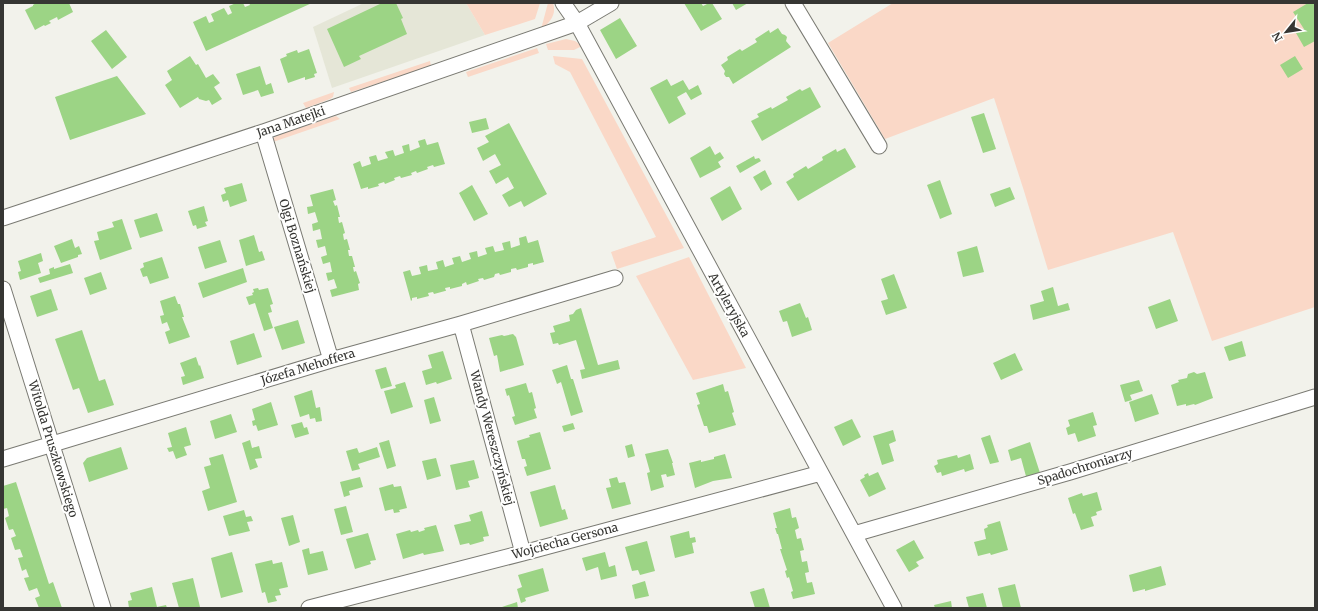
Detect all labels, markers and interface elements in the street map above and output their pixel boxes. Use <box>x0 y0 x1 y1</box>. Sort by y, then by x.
north arrow <box>1266 12 1306 52</box>
text: N <box>1269 29 1286 44</box>
street label: Jana Matejki <box>254 103 327 141</box>
street label: Olgi Boznańskiej <box>276 197 319 295</box>
street label: Artyleryjska <box>705 269 754 340</box>
street label: Józefa Mehoffera <box>258 345 357 388</box>
street label: Wandy Wereszczyńskiej <box>467 368 518 507</box>
street label: Witolda Pruszkowskiego <box>25 378 81 519</box>
street label: Spadochroniarzy <box>1036 445 1134 488</box>
street label: Wojciecha Gersona <box>509 519 620 562</box>

